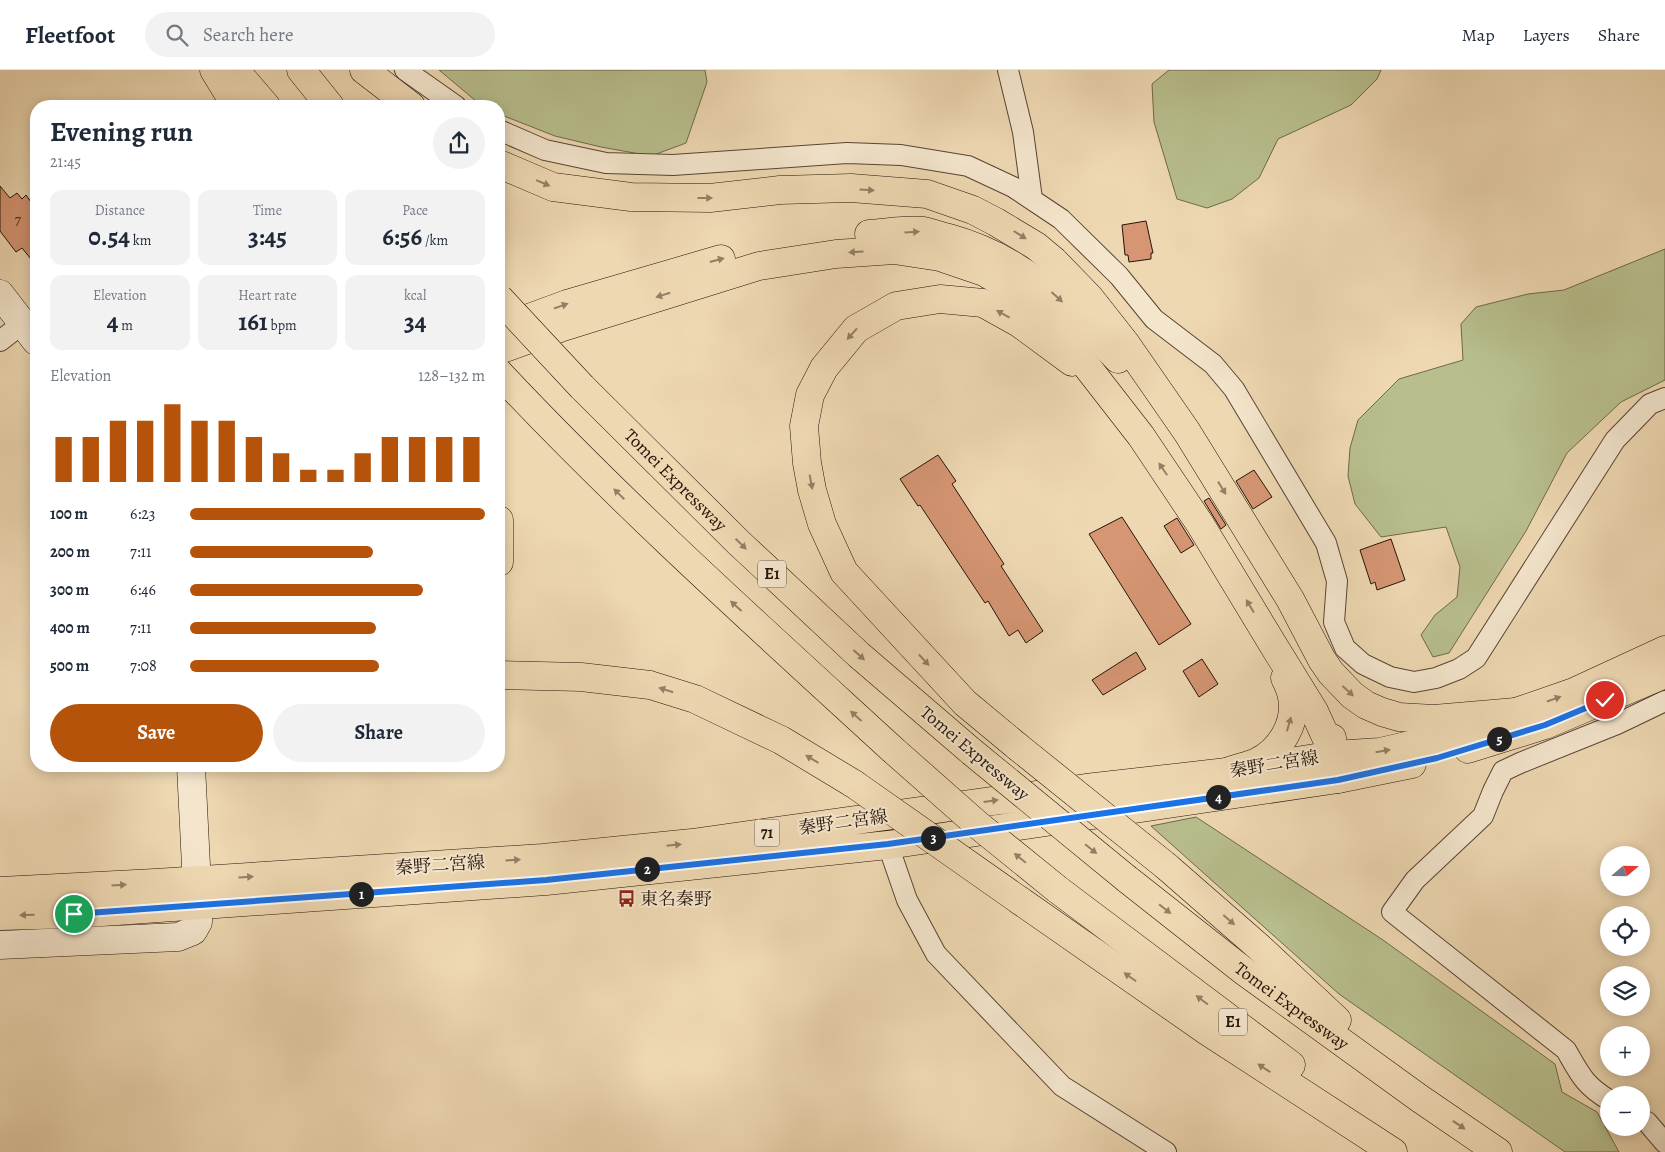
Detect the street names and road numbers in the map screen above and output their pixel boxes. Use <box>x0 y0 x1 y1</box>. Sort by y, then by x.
street label: Tomei Expressway <box>619 424 733 537</box>
road number: E1 <box>758 560 786 588</box>
street label: Tomei Expressway <box>915 700 1035 806</box>
street label: 秦野二宮線 <box>1228 745 1320 783</box>
street label: 秦野二宮線 <box>797 804 889 840</box>
road number: 71 <box>754 820 780 846</box>
street label: 秦野二宮線 <box>394 850 486 880</box>
street label: Tomei Expressway <box>1230 956 1355 1056</box>
road number: E1 <box>1219 1009 1247 1036</box>

